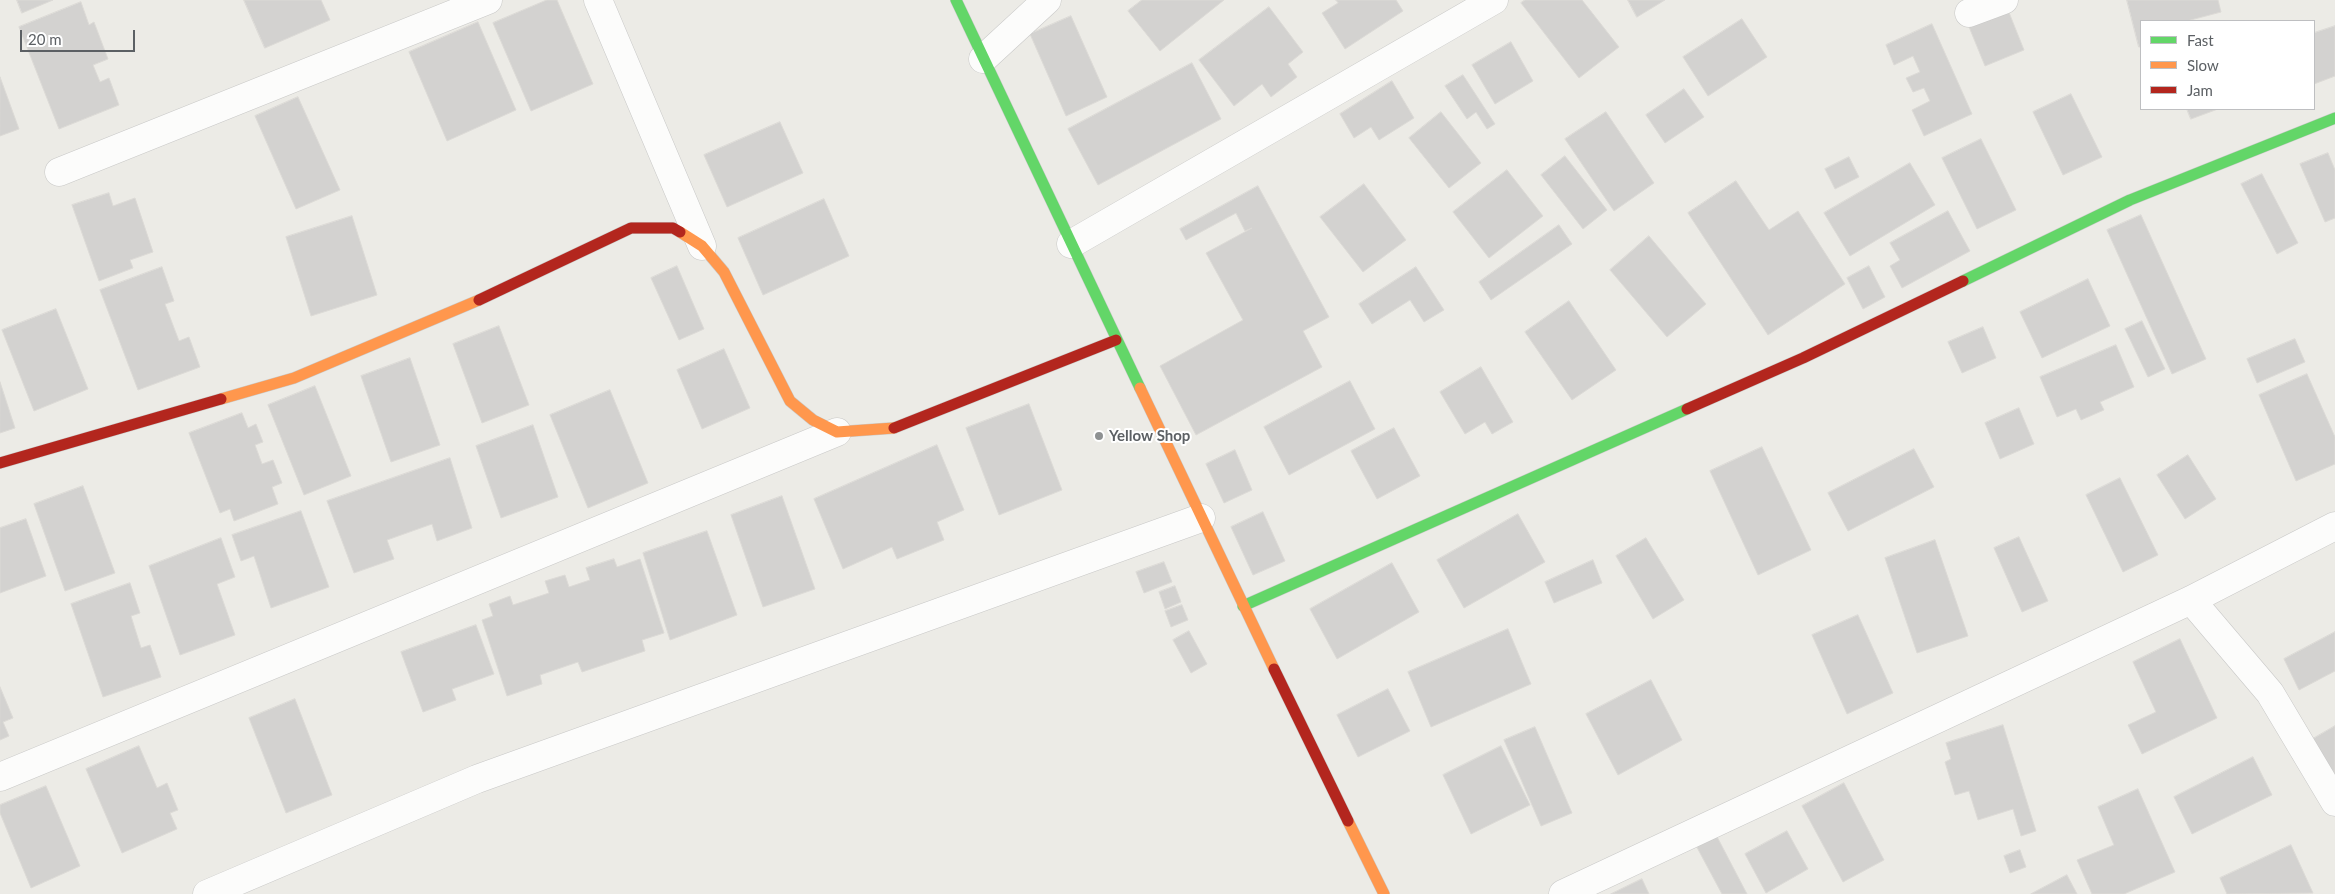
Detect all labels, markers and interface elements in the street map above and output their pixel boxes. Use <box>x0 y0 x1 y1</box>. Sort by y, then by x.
scale bar <box>22 20 138 52</box>
legend <box>2140 20 2315 110</box>
text: 20 m <box>28 30 62 48</box>
text: Fast <box>2187 31 2214 49</box>
text: Slow <box>2187 56 2219 74</box>
text: Jam <box>2187 81 2213 99</box>
place label: Yellow Shop <box>1109 427 1190 445</box>
marker: Yellow Shop <box>1093 430 1105 442</box>

